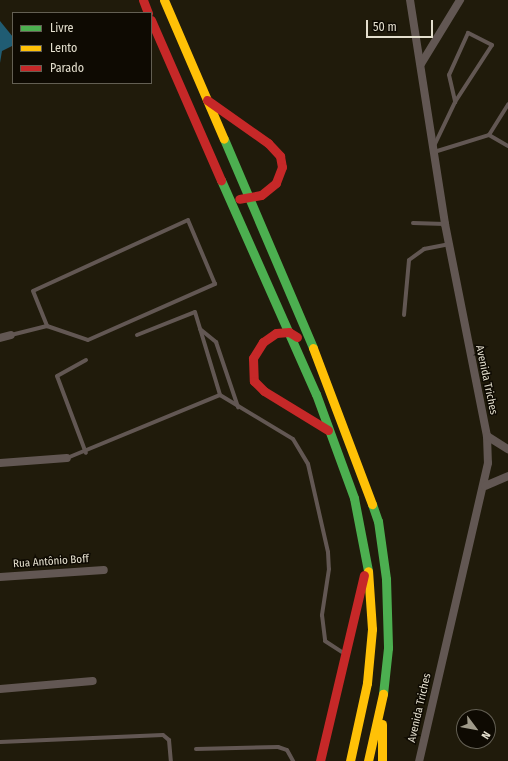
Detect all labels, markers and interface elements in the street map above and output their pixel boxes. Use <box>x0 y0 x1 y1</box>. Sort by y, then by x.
legend <box>12 12 152 84</box>
scale bar <box>368 12 435 38</box>
text: 50 m <box>373 20 397 34</box>
text: Livre <box>50 21 73 35</box>
text: Lento <box>50 41 77 55</box>
text: Parado <box>50 61 84 75</box>
street label: Avenida Triches <box>472 344 500 416</box>
street label: Rua Antônio Boff <box>13 553 89 571</box>
street label: Avenida Triches <box>406 672 434 744</box>
north arrow <box>456 709 496 749</box>
text: N <box>478 729 493 741</box>

